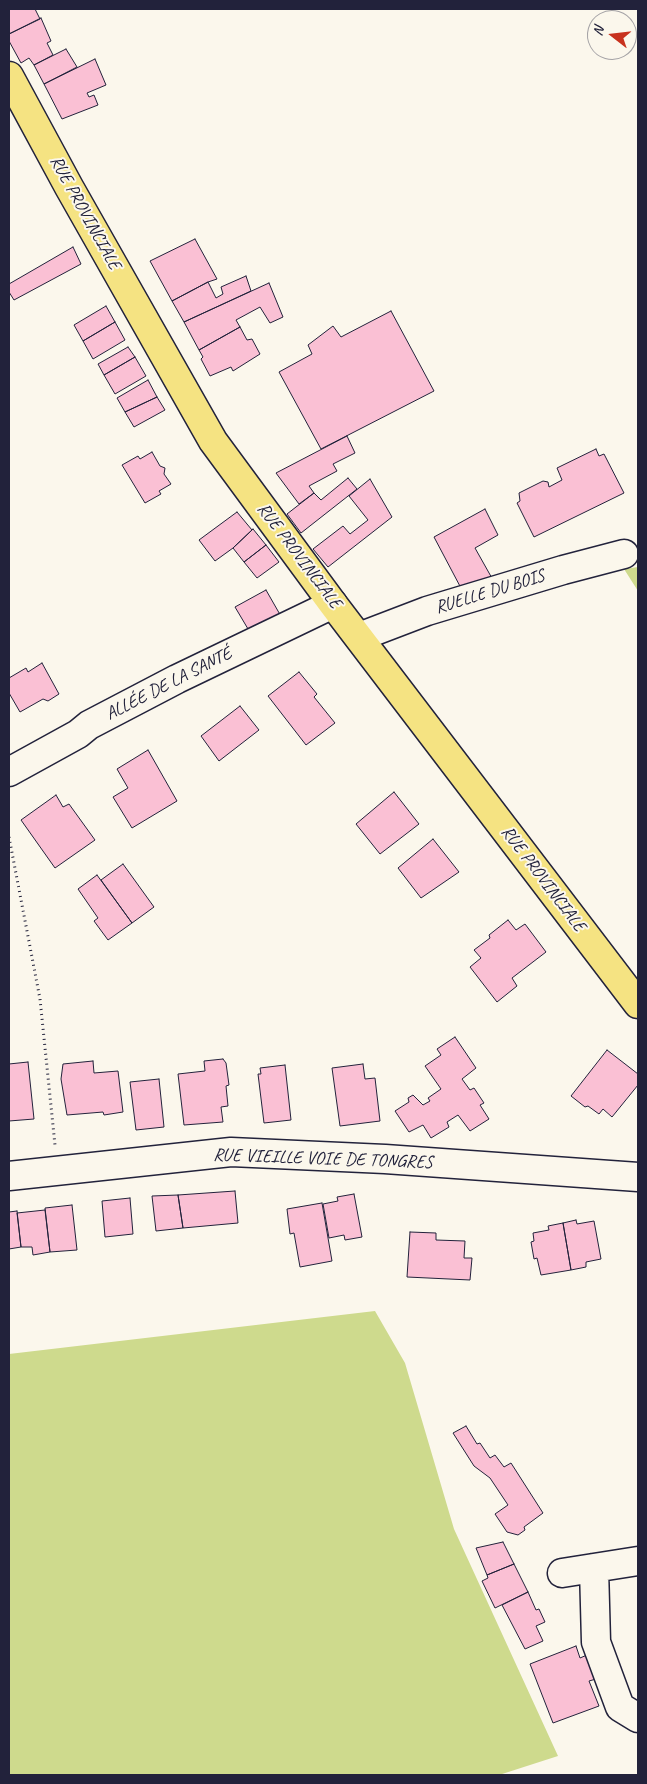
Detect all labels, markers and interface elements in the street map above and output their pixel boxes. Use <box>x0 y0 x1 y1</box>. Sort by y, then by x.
north arrow <box>587 10 637 60</box>
text: N <box>589 24 607 38</box>
street label: RUE PROVINCIALE <box>45 152 125 274</box>
street label: RUE PROVINCIALE <box>252 499 346 613</box>
street label: RUELLE DU BOIS <box>433 565 547 619</box>
street label: ALLÉE DE LA SANTÉ <box>102 643 236 725</box>
street label: RUE PROVINCIALE <box>496 822 590 936</box>
street label: RUE VIEILLE VOIE DE TONGRES <box>213 1144 433 1174</box>

